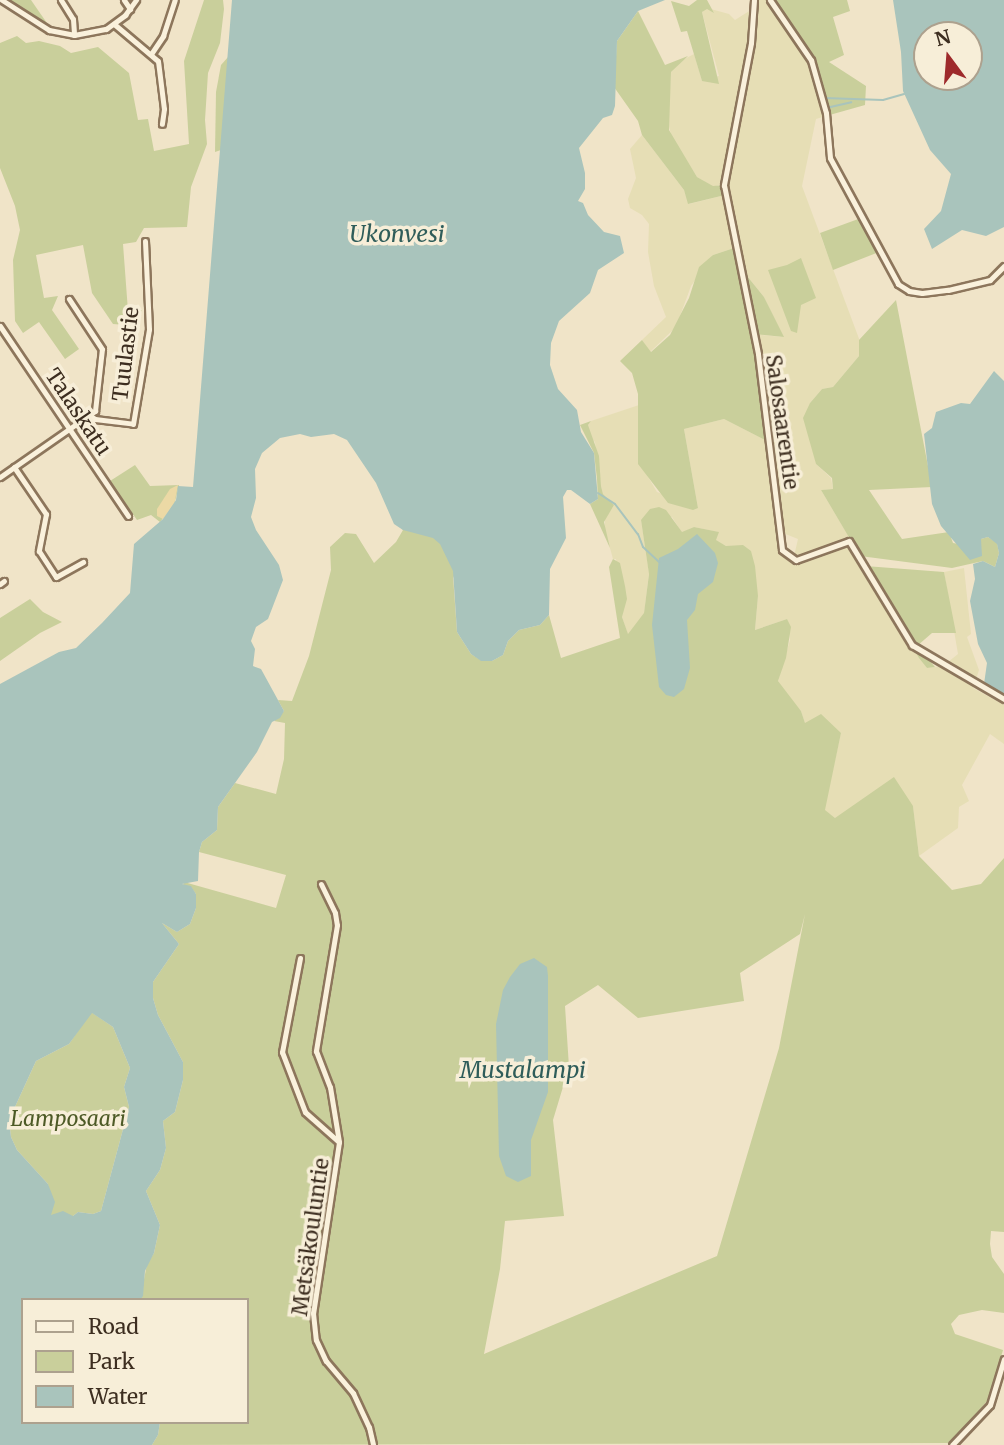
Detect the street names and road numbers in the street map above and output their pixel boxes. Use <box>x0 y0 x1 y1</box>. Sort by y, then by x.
street label: Tuulastie <box>108 305 144 403</box>
street label: Salosaarentie <box>760 353 804 491</box>
street label: Talaskatu <box>40 364 116 460</box>
street label: Metsäkouluntie <box>287 1157 335 1317</box>

